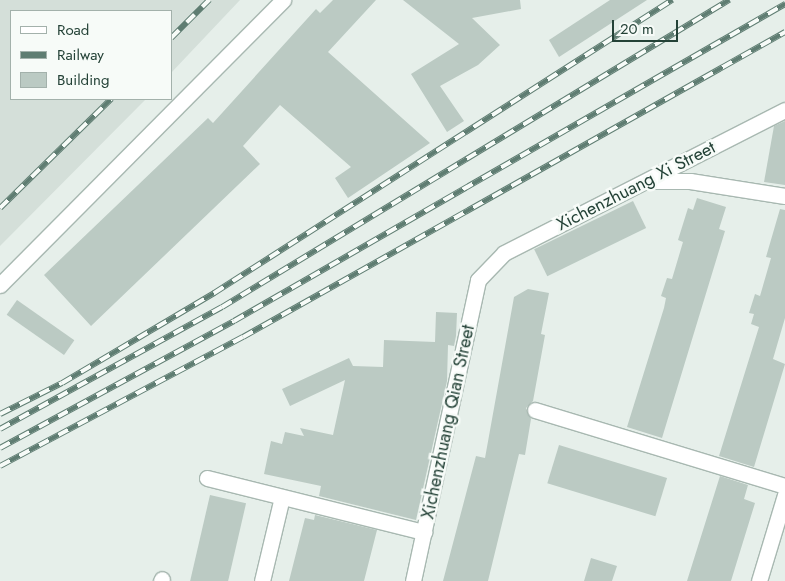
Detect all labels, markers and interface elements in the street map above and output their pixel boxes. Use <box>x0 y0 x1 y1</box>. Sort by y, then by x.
legend <box>10 10 172 100</box>
scale bar <box>615 10 681 42</box>
text: 20 m <box>620 18 654 40</box>
text: Road <box>57 19 89 41</box>
text: Railway <box>57 44 104 66</box>
text: Building <box>57 69 109 91</box>
street label: Xichenzhuang Xi Street <box>553 137 719 235</box>
street label: Xichenzhuang Qian Street <box>417 323 479 521</box>

